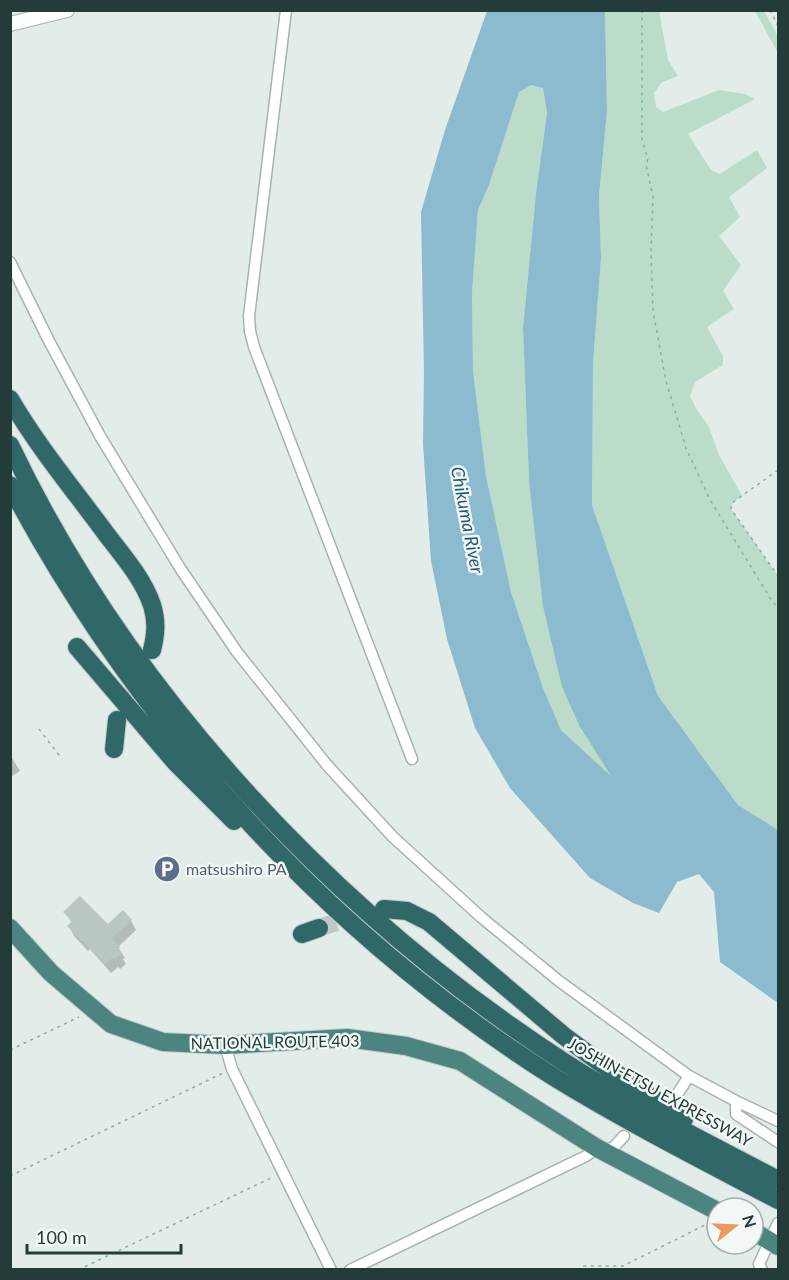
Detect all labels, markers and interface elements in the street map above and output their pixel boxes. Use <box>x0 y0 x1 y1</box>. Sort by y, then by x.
water label: Chikuma River <box>447 465 489 576</box>
parking icon: matsushiro PA <box>152 854 182 884</box>
place label: matsushiro PA <box>186 859 287 878</box>
street label: NATIONAL ROUTE 403 <box>191 1031 359 1052</box>
street label: JOSHIN-ETSU EXPRESSWAY <box>565 1033 756 1150</box>
north arrow <box>705 1196 765 1256</box>
text: N <box>739 1212 761 1230</box>
scale bar <box>27 1217 182 1255</box>
text: 100 m <box>36 1226 87 1248</box>

